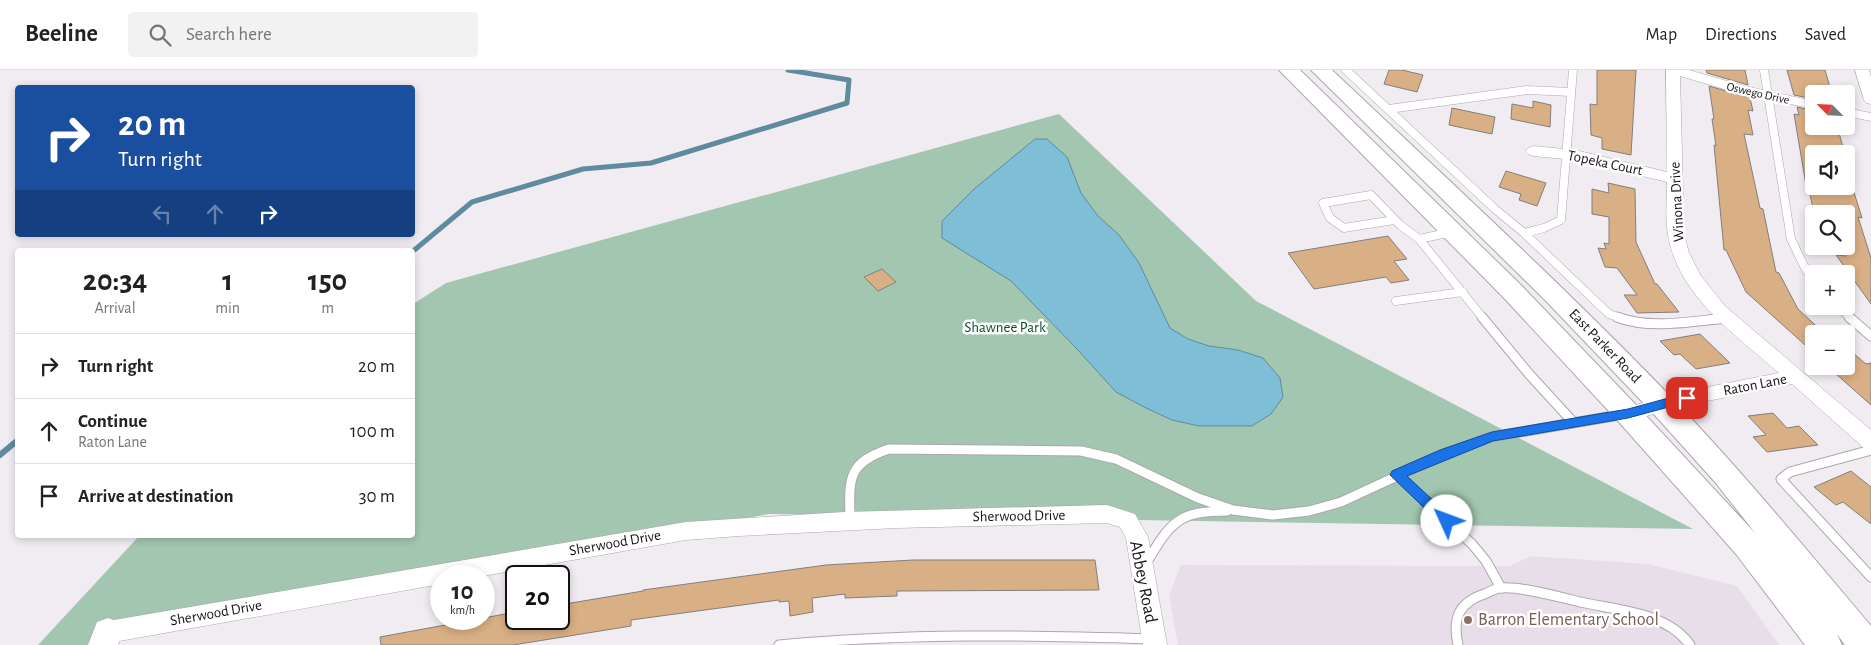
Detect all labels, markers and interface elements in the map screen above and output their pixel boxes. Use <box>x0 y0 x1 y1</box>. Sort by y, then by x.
search box <box>128 12 478 57</box>
icon: search <box>146 21 174 49</box>
text: Beeline <box>25 22 98 46</box>
text: Search here <box>186 25 272 44</box>
text: Map <box>1646 26 1677 44</box>
text: Directions <box>1705 26 1777 44</box>
text: Saved <box>1805 26 1846 44</box>
street label: Oswego Drive <box>1725 80 1791 106</box>
north arrow <box>1805 85 1855 135</box>
map controls <box>1805 85 1855 375</box>
icon: right <box>35 105 100 170</box>
text: 20 m <box>118 107 186 142</box>
button: sound <box>1805 145 1855 195</box>
text: Turn right <box>118 148 202 170</box>
street label: Topeka Court <box>1566 148 1644 178</box>
street label: Winona Drive <box>1667 161 1687 243</box>
icon: left <box>148 200 176 228</box>
icon: ahead <box>201 200 229 228</box>
icon: right <box>254 200 282 228</box>
button: search <box>1805 205 1855 255</box>
button: + <box>1805 265 1855 315</box>
text: 20:34 <box>83 266 147 296</box>
text: 1 <box>222 266 233 296</box>
text: 150 <box>308 266 347 296</box>
text: Arrival <box>95 300 136 316</box>
text: min <box>215 300 240 316</box>
text: m <box>321 300 334 316</box>
street label: East Parker Road <box>1566 306 1644 386</box>
park label: Shawnee Park <box>964 320 1046 335</box>
button: − <box>1805 325 1855 375</box>
icon: right <box>35 352 63 380</box>
text: Turn right <box>78 357 153 376</box>
text: 20 m <box>358 357 395 376</box>
street label: Raton Lane <box>1722 371 1788 399</box>
pin <box>1666 377 1708 419</box>
icon: arrive <box>1673 384 1701 412</box>
text: Continue <box>78 412 147 431</box>
icon: ahead <box>35 417 63 445</box>
text: 100 m <box>350 422 395 441</box>
text: Raton Lane <box>78 434 147 450</box>
icon: arrive <box>35 482 63 510</box>
text: Arrive at destination <box>78 487 234 506</box>
text: 30 m <box>359 487 395 506</box>
position arrow <box>1420 494 1472 546</box>
street label: Sherwood Drive <box>973 508 1066 524</box>
street label: Sherwood Drive <box>568 528 662 558</box>
street label: Abbey Road <box>1126 539 1160 625</box>
speed limit sign: 20 <box>505 565 570 630</box>
text: 10 <box>451 579 474 604</box>
street label: Sherwood Drive <box>169 598 263 628</box>
text: km/h <box>450 604 475 616</box>
place label: Barron Elementary School <box>1478 611 1659 629</box>
marker: Barron Elementary School <box>1462 614 1474 626</box>

